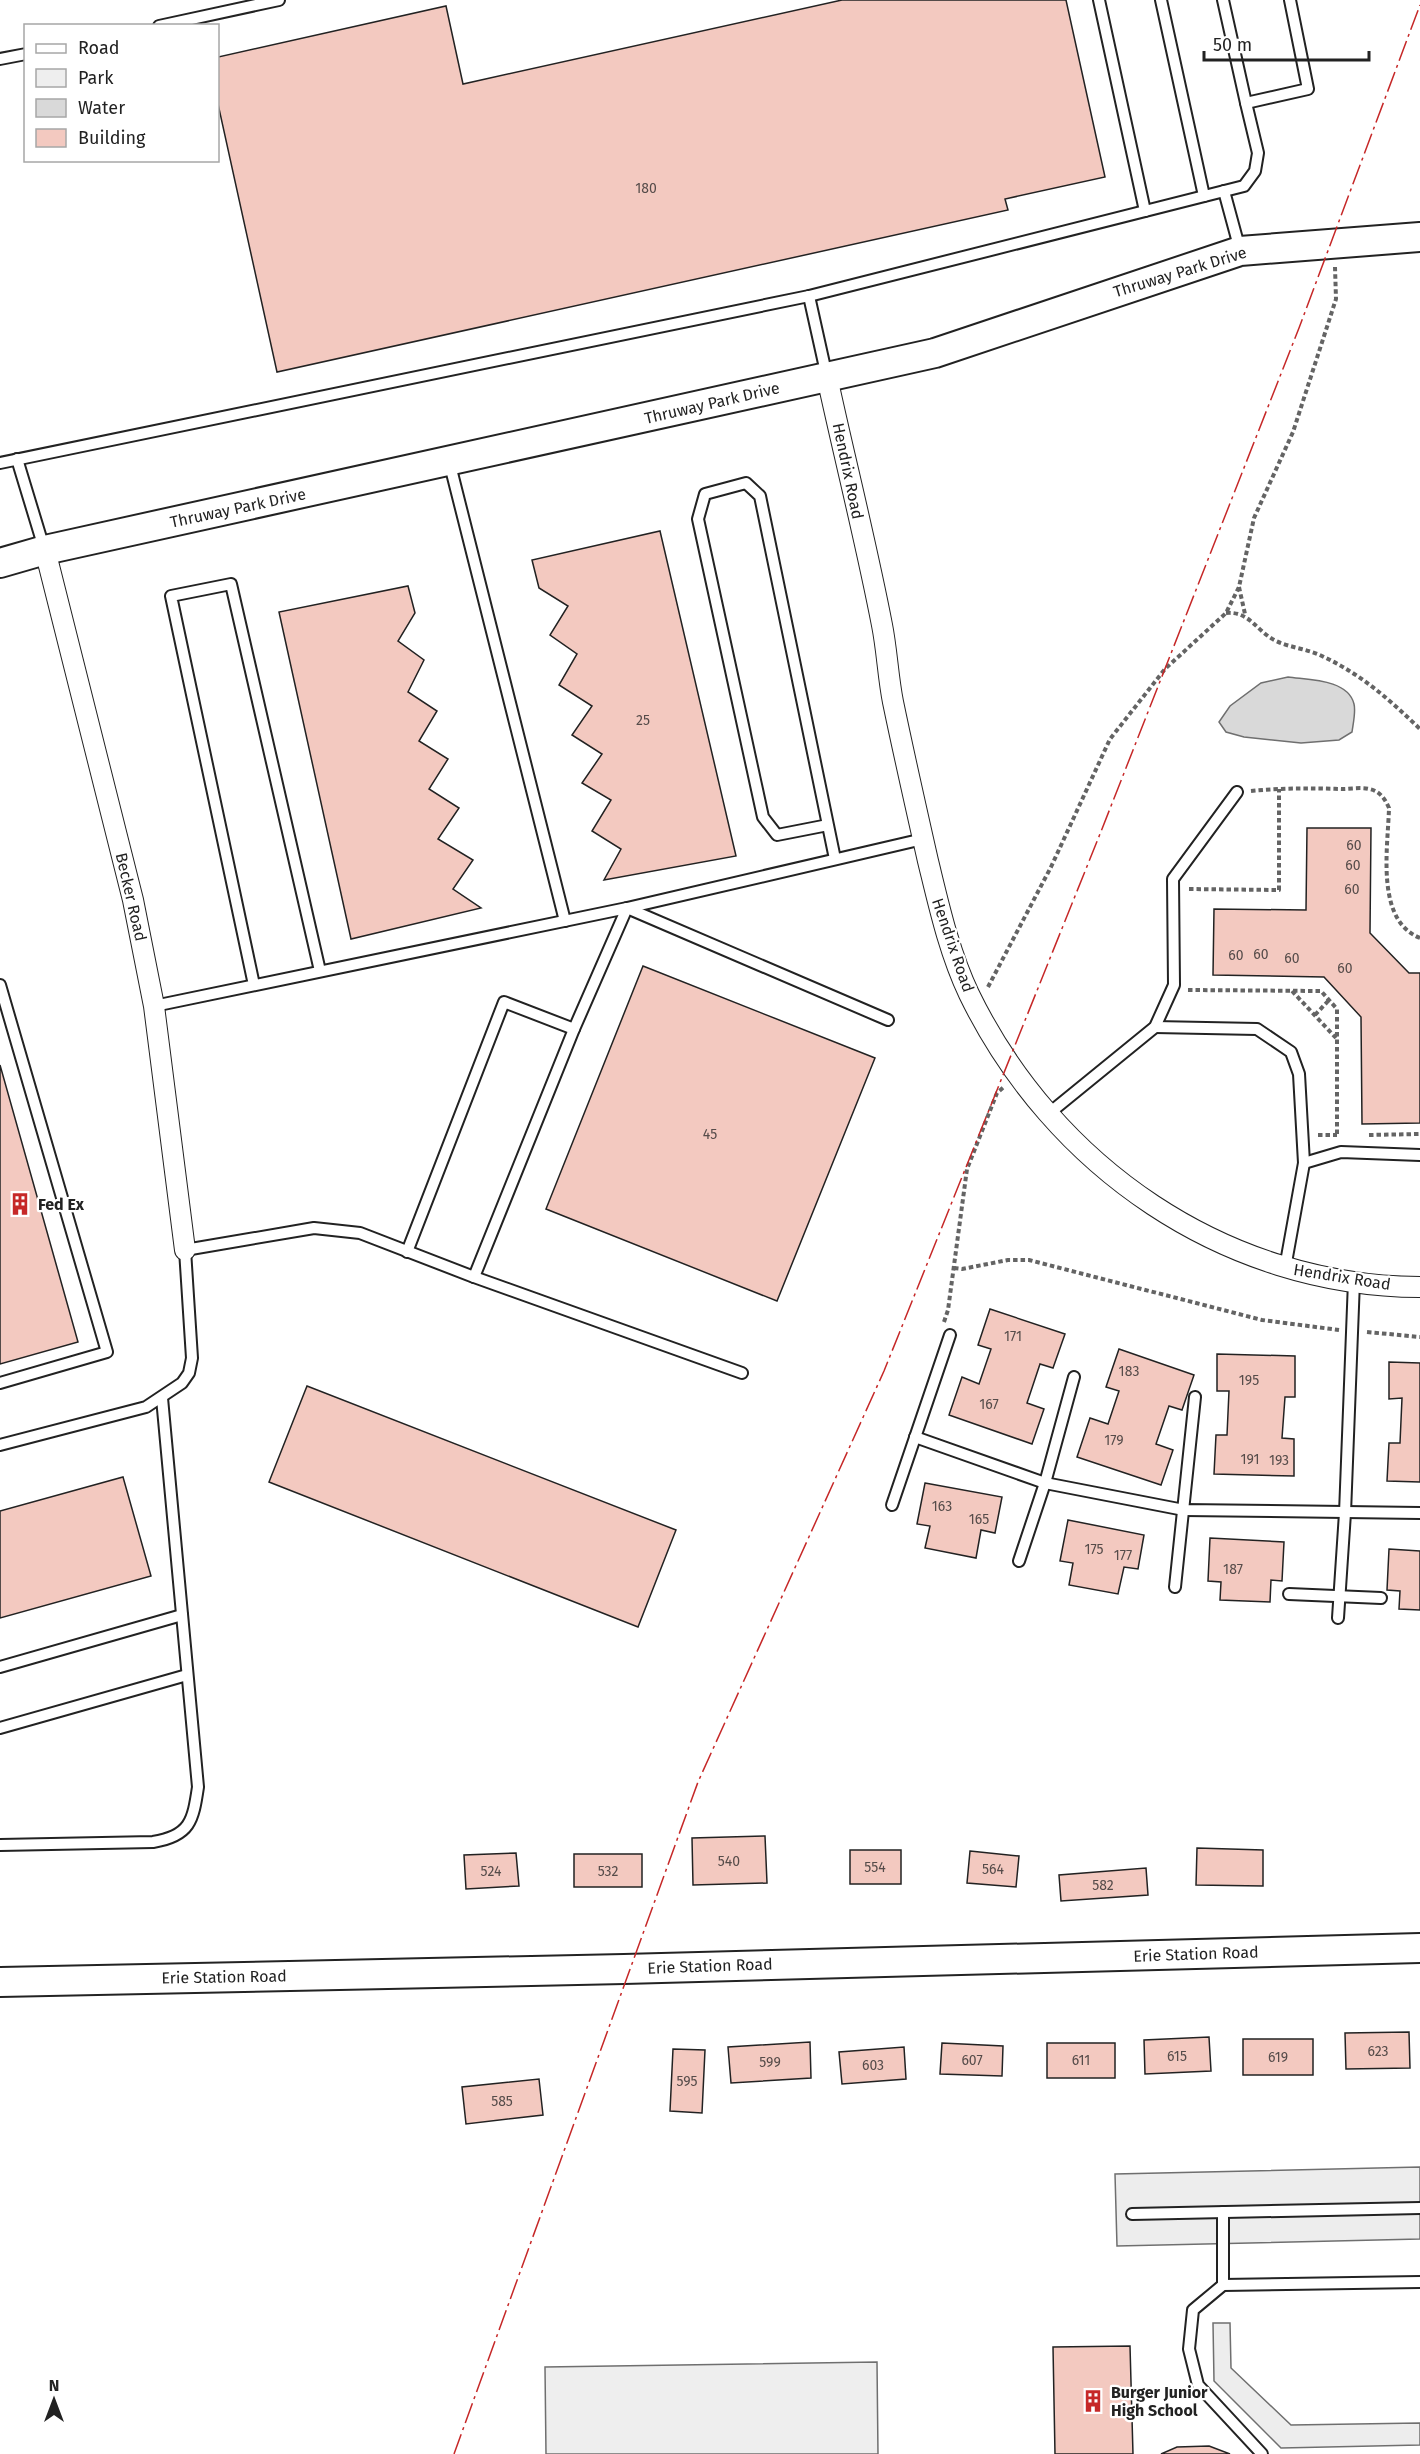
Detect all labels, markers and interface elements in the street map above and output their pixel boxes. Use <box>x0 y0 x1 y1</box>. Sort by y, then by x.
legend <box>24 24 219 162</box>
scale bar <box>1204 24 1369 62</box>
text: 50 m <box>1213 34 1252 56</box>
text: Road <box>78 37 120 59</box>
text: Park <box>78 67 114 89</box>
text: Water <box>78 97 125 119</box>
text: Building <box>78 127 146 149</box>
house number: 180 <box>635 180 657 197</box>
street label: Thruway Park Drive <box>1111 243 1249 301</box>
street label: Thruway Park Drive <box>643 378 781 428</box>
street label: Hendrix Road <box>829 421 867 521</box>
street label: Thruway Park Drive <box>168 484 308 532</box>
house number: 25 <box>636 712 650 729</box>
house number: 60 <box>1346 837 1362 854</box>
street label: Becker Road <box>112 851 150 943</box>
house number: 60 <box>1345 857 1361 874</box>
house number: 60 <box>1344 881 1360 898</box>
street label: Hendrix Road <box>928 896 978 994</box>
house number: 60 <box>1253 946 1269 963</box>
house number: 60 <box>1228 947 1244 964</box>
house number: 60 <box>1284 950 1300 967</box>
house number: 60 <box>1337 960 1353 977</box>
house number: 45 <box>703 1126 717 1143</box>
building icon: Fed Ex <box>7 1191 33 1217</box>
place label: Fed Ex <box>38 1195 85 1214</box>
street label: Hendrix Road <box>1292 1260 1392 1294</box>
house number: 171 <box>1004 1328 1022 1345</box>
house number: 183 <box>1119 1363 1139 1380</box>
house number: 195 <box>1239 1372 1259 1389</box>
house number: 167 <box>979 1396 999 1413</box>
house number: 179 <box>1104 1432 1124 1449</box>
house number: 191 <box>1240 1451 1260 1468</box>
house number: 193 <box>1269 1452 1289 1469</box>
house number: 163 <box>932 1498 952 1515</box>
house number: 165 <box>969 1511 989 1528</box>
house number: 175 <box>1084 1541 1104 1558</box>
house number: 177 <box>1114 1547 1132 1564</box>
house number: 187 <box>1223 1561 1243 1578</box>
house number: 540 <box>718 1853 740 1870</box>
house number: 554 <box>864 1859 886 1876</box>
house number: 564 <box>982 1861 1005 1878</box>
house number: 524 <box>481 1863 502 1880</box>
house number: 532 <box>598 1863 618 1880</box>
house number: 582 <box>1092 1877 1114 1894</box>
street label: Erie Station Road <box>1133 1942 1259 1966</box>
street label: Erie Station Road <box>647 1954 773 1978</box>
street label: Erie Station Road <box>161 1966 287 1988</box>
house number: 623 <box>1367 2043 1389 2060</box>
house number: 615 <box>1167 2048 1187 2065</box>
house number: 619 <box>1268 2049 1288 2066</box>
house number: 607 <box>961 2052 983 2069</box>
house number: 611 <box>1072 2052 1090 2069</box>
house number: 599 <box>759 2054 781 2071</box>
house number: 603 <box>862 2057 884 2074</box>
house number: 595 <box>676 2073 698 2090</box>
house number: 585 <box>491 2093 513 2110</box>
north arrow <box>24 2370 84 2430</box>
text: N <box>49 2376 59 2395</box>
place label: Burger Junior High School <box>1111 2383 1208 2420</box>
building icon: Burger Junior High School <box>1080 2388 1106 2414</box>

